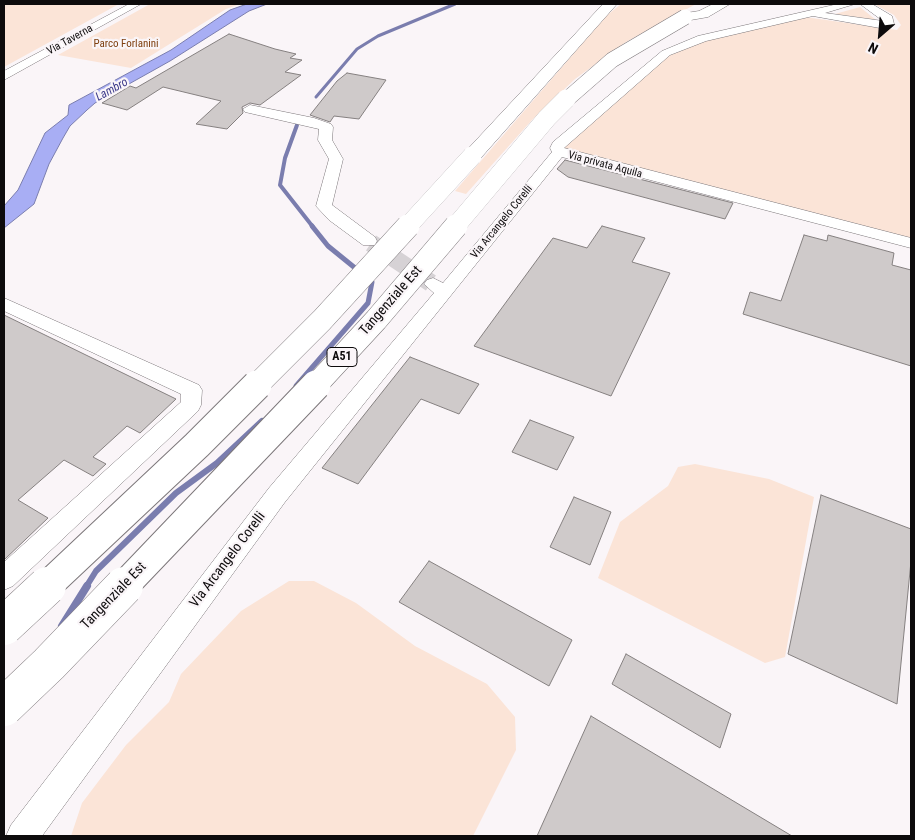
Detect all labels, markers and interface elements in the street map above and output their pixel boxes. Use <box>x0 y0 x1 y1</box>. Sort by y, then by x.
north arrow <box>855 10 905 60</box>
street label: Via Taverna <box>45 22 95 58</box>
park label: Parco Forlanini <box>93 37 159 51</box>
text: N <box>866 39 881 57</box>
water label: Lambro <box>93 75 131 105</box>
street label: Via privata Aquila <box>566 149 644 181</box>
street label: Via Arcangelo Corelli <box>468 183 536 261</box>
street label: Tangenziale Est <box>356 263 426 339</box>
road number: A51 <box>327 348 357 367</box>
street label: Via Arcangelo Corelli <box>187 509 269 611</box>
street label: Tangenziale Est <box>78 559 150 633</box>

